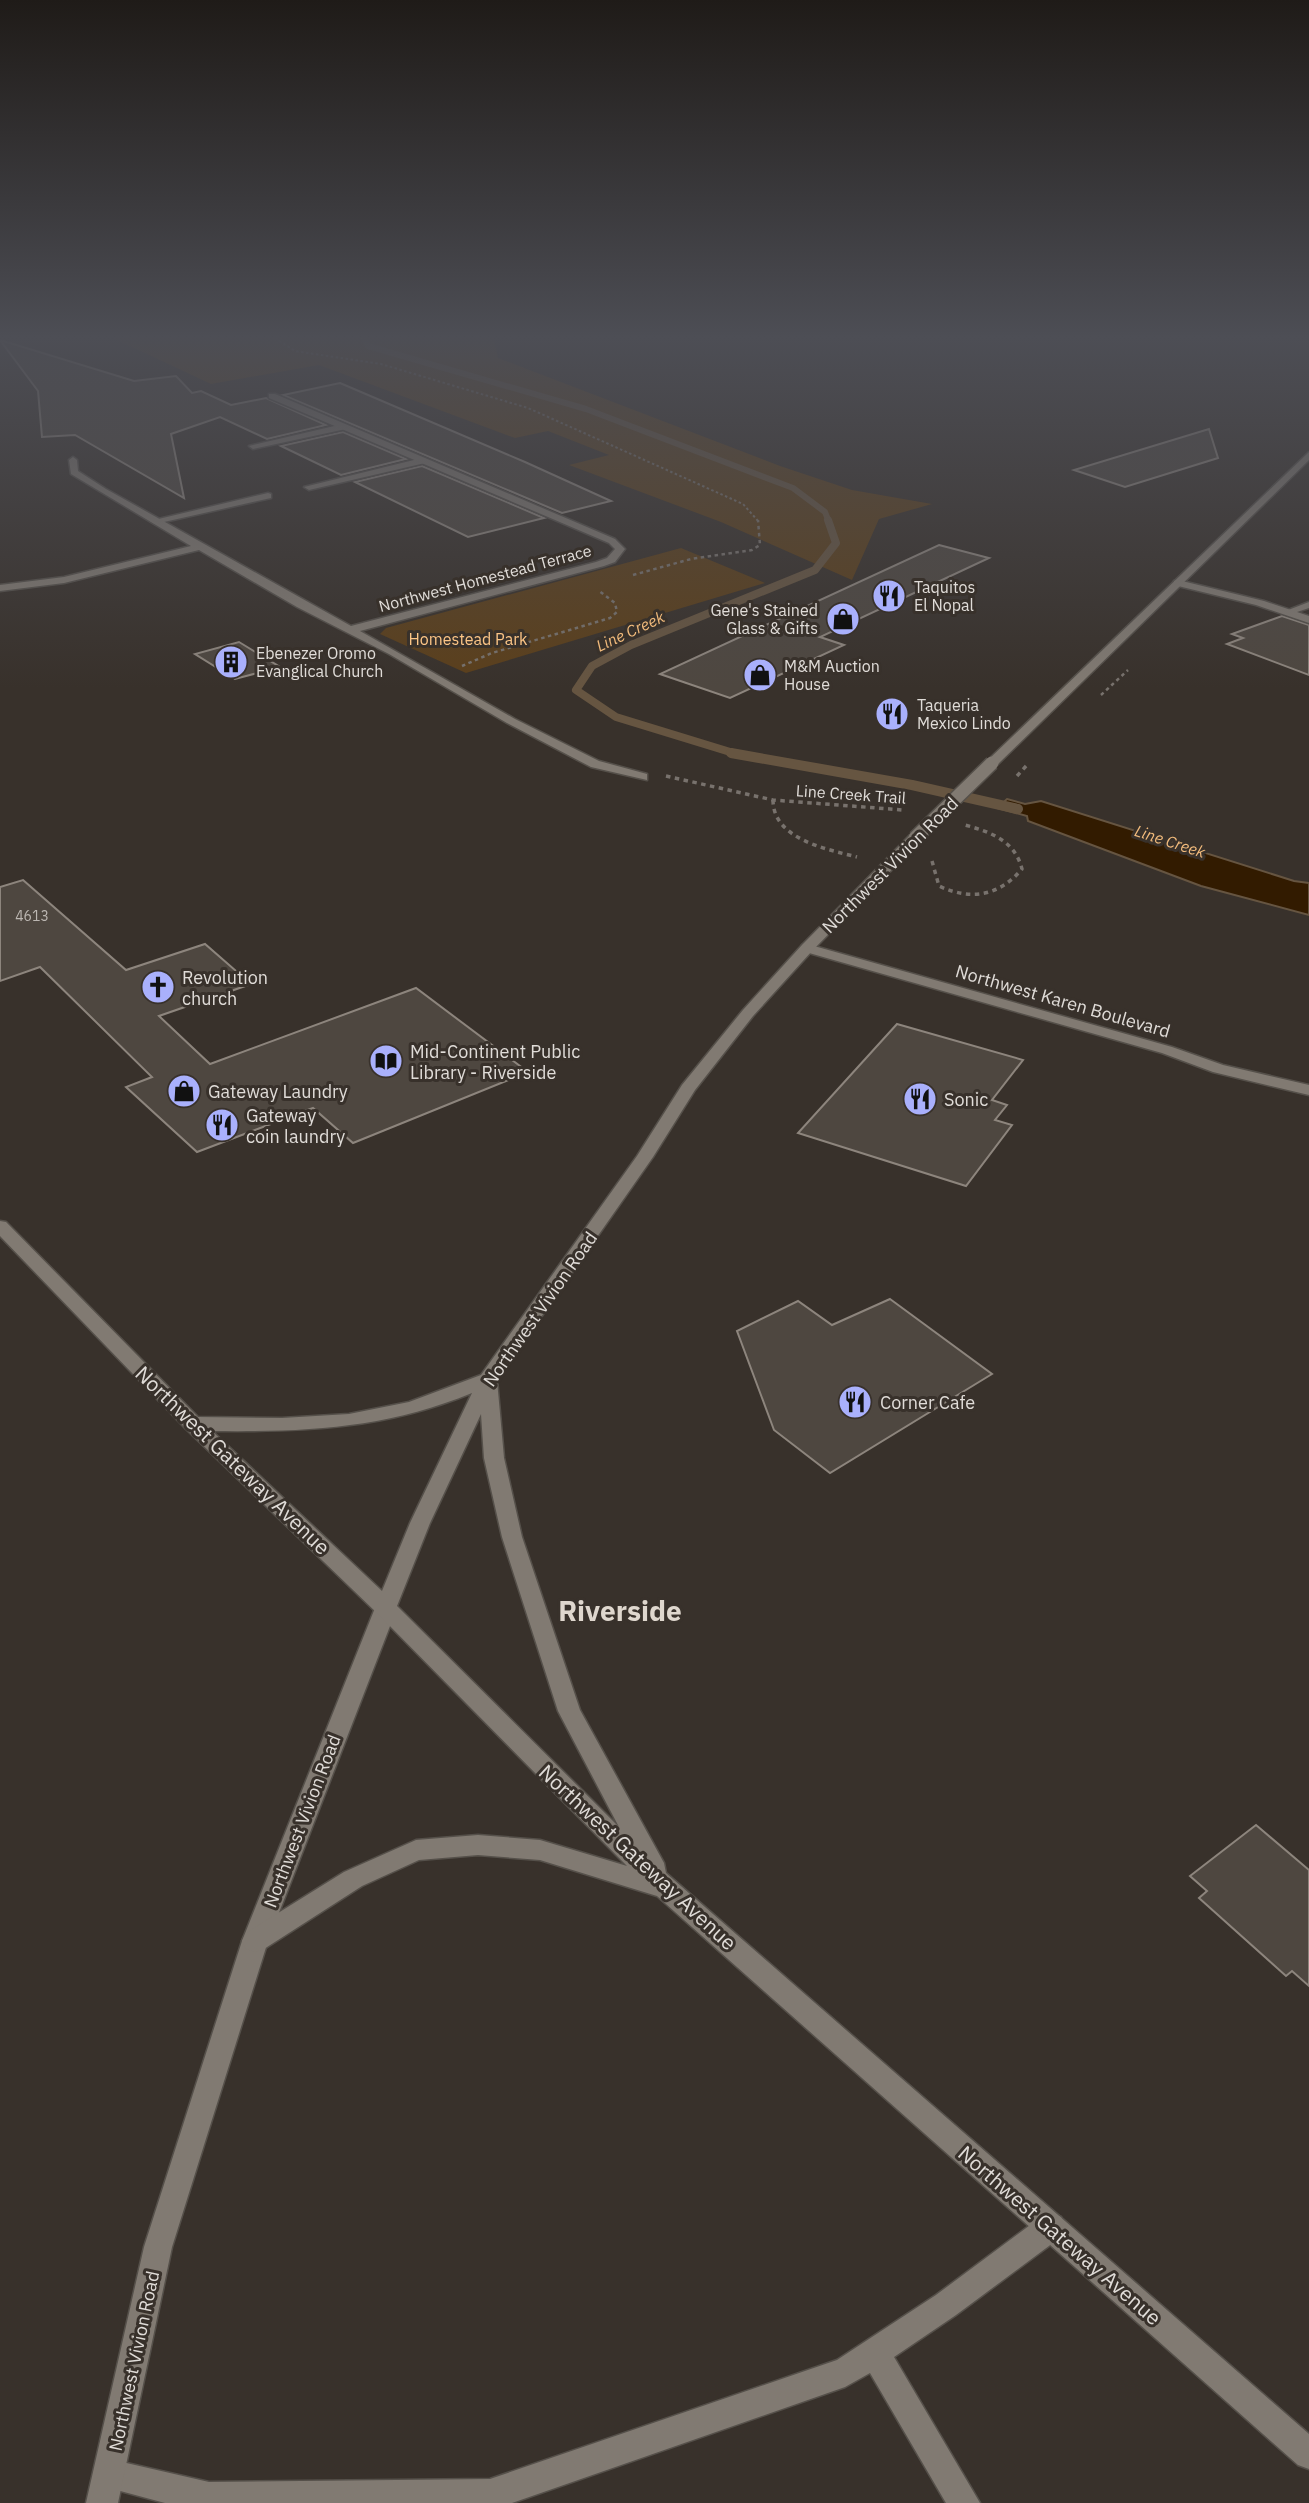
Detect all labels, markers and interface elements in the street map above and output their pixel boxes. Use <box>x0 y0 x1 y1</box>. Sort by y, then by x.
street label: Northwest Homestead Terrace <box>376 540 594 616</box>
restaurant icon: Taquitos El Nopal <box>870 577 908 615</box>
place label: Taquitos El Nopal <box>914 577 975 615</box>
place label: Gene's Stained Glass & Gifts <box>710 600 818 638</box>
shop icon: Gene's Stained Glass & Gifts <box>824 600 862 638</box>
water label: Line Creek <box>593 606 668 656</box>
park label: Homestead Park <box>408 629 528 649</box>
building icon: Ebenezer Oromo Evanglical Church <box>212 643 250 681</box>
place label: Ebenezer Oromo Evanglical Church <box>256 643 383 681</box>
shop icon: M&M Auction House <box>741 656 779 694</box>
place label: M&M Auction House <box>784 656 880 694</box>
restaurant icon: Taqueria Mexico Lindo <box>873 695 911 733</box>
place label: Taqueria Mexico Lindo <box>917 695 1011 733</box>
street label: Line Creek Trail <box>795 780 907 808</box>
street label: Northwest Vivion Road <box>817 792 963 938</box>
water label: Line Creek <box>1132 820 1208 862</box>
house number: 4613 <box>15 907 49 925</box>
street label: Northwest Karen Boulevard <box>953 959 1173 1043</box>
place label: Revolution church <box>182 966 268 1010</box>
church icon: Revolution church <box>139 968 177 1006</box>
place label: Mid-Continent Public Library - Riverside <box>410 1040 580 1084</box>
library icon: Mid-Continent Public Library - Riverside <box>367 1042 405 1080</box>
shop icon: Gateway Laundry <box>165 1072 203 1110</box>
place label: Gateway Laundry <box>208 1080 348 1103</box>
restaurant icon: Sonic <box>901 1080 939 1118</box>
place label: Sonic <box>944 1088 988 1111</box>
place label: Gateway coin laundry <box>246 1104 345 1148</box>
restaurant icon: Gateway coin laundry <box>203 1106 241 1144</box>
street label: Northwest Vivion Road <box>478 1227 602 1391</box>
street label: Northwest Gateway Avenue <box>130 1359 336 1561</box>
restaurant icon: Corner Cafe <box>836 1383 874 1421</box>
place label: Corner Cafe <box>880 1391 975 1414</box>
district label: Riverside <box>558 1592 682 1629</box>
street label: Northwest Vivion Road <box>258 1731 346 1911</box>
street label: Northwest Gateway Avenue <box>533 1758 743 1956</box>
street label: Northwest Gateway Avenue <box>952 2139 1168 2331</box>
street label: Northwest Vivion Road <box>104 2269 164 2453</box>

